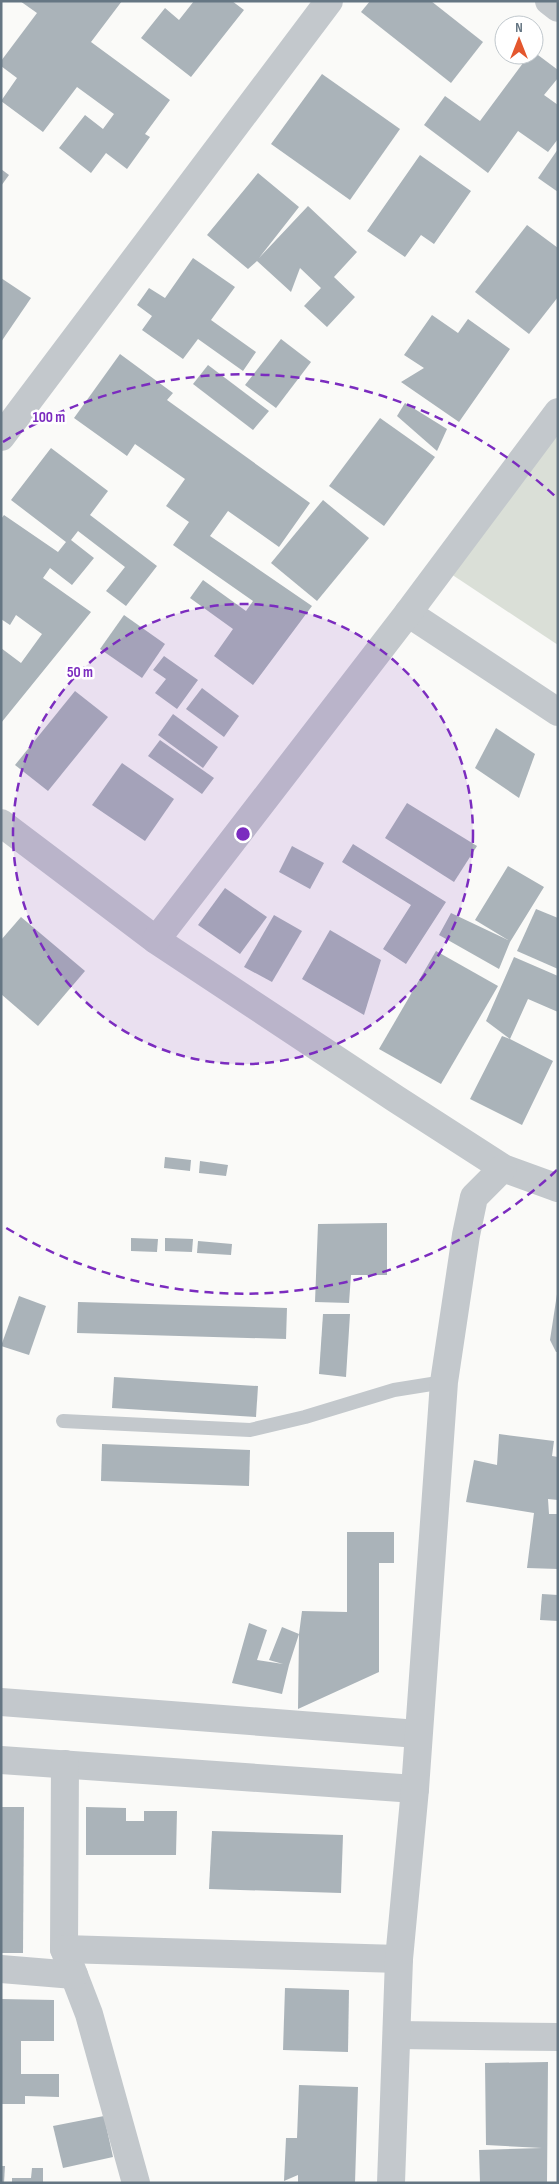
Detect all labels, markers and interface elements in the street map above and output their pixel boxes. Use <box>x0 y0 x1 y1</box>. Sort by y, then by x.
north arrow <box>494 15 544 65</box>
text: N <box>515 19 523 36</box>
text: 100 m <box>33 408 65 427</box>
text: 50 m <box>67 663 93 682</box>
centre of rings <box>234 825 252 843</box>

